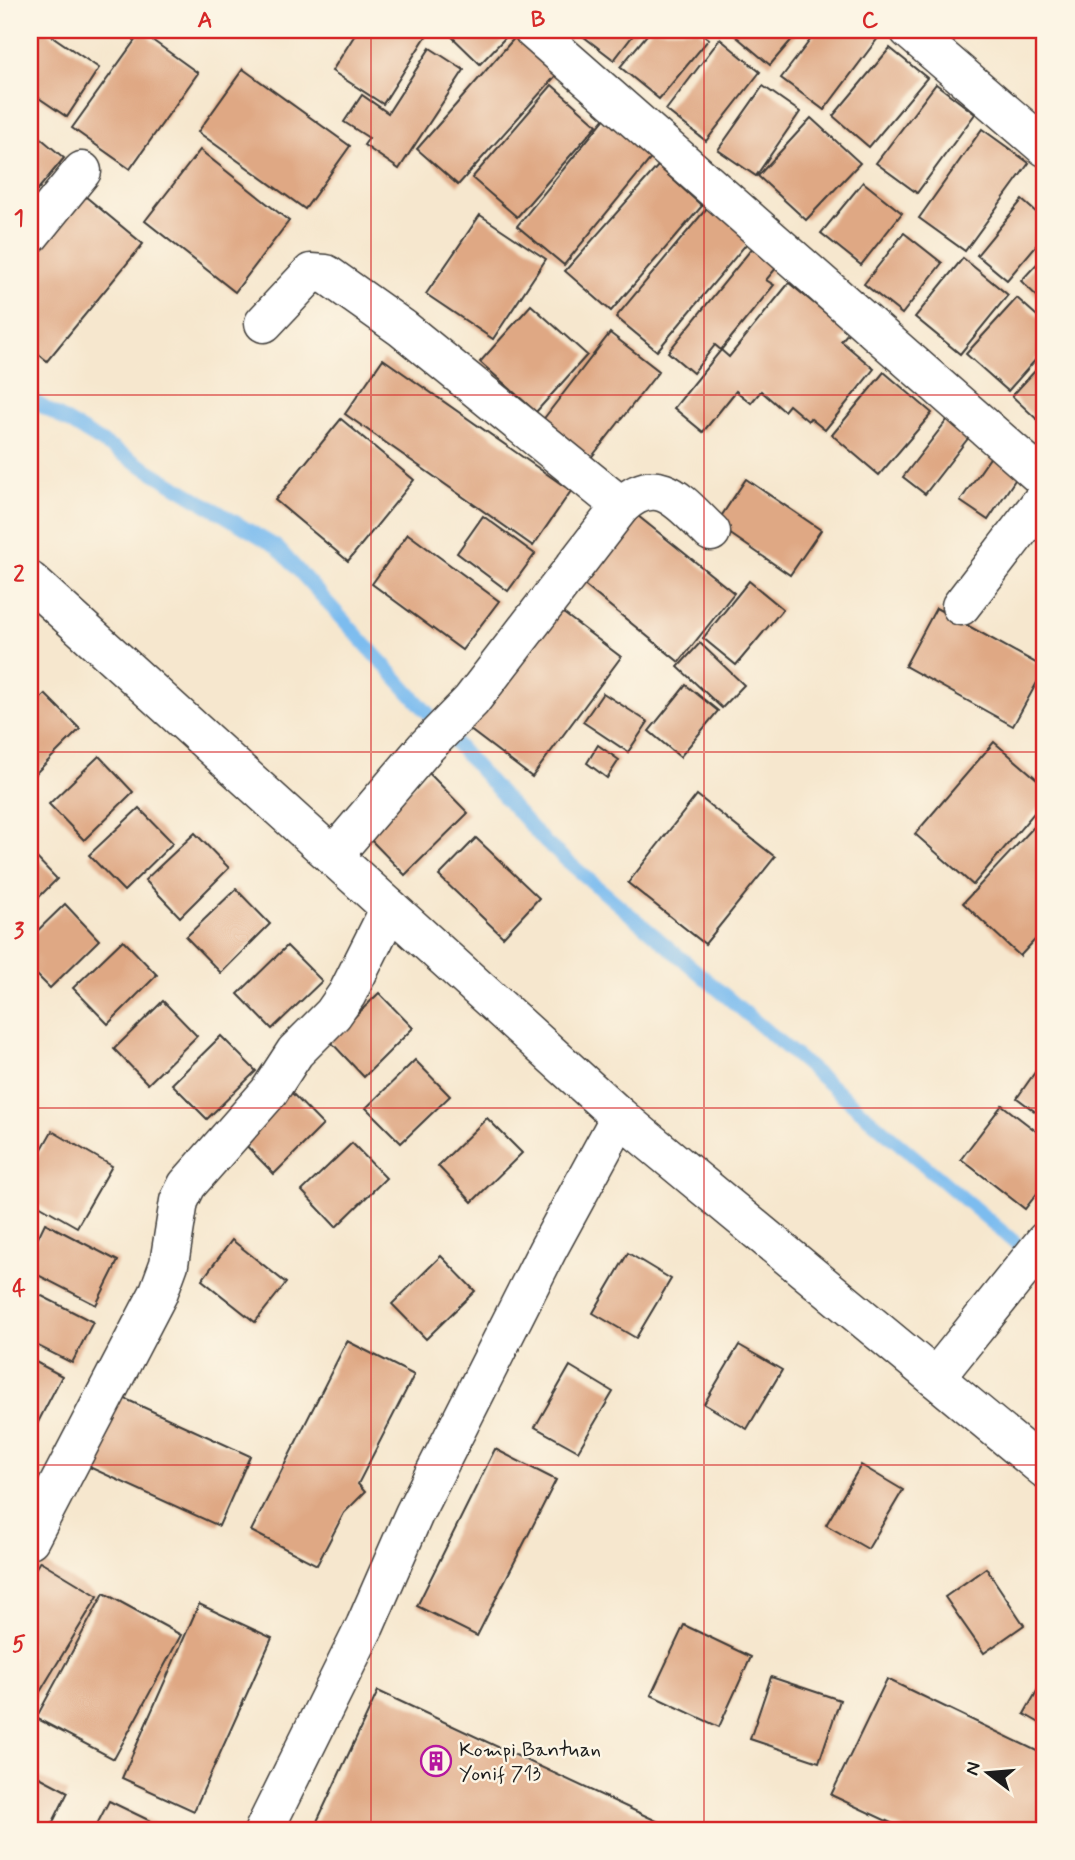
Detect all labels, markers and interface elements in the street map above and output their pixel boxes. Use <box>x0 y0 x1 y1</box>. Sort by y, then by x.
text: A <box>197 6 213 36</box>
text: B <box>531 6 546 36</box>
text: C <box>862 6 879 36</box>
text: 1 <box>14 204 24 234</box>
text: 2 <box>13 560 25 590</box>
text: 3 <box>14 917 25 947</box>
text: 4 <box>12 1274 26 1304</box>
text: 5 <box>12 1630 26 1660</box>
place label: Kompi Bantuan Yonif 713 <box>459 1736 601 1788</box>
north arrow <box>953 1738 1023 1808</box>
building icon: Kompi Bantuan Yonif 713 <box>419 1744 453 1778</box>
text: N <box>959 1759 987 1778</box>

